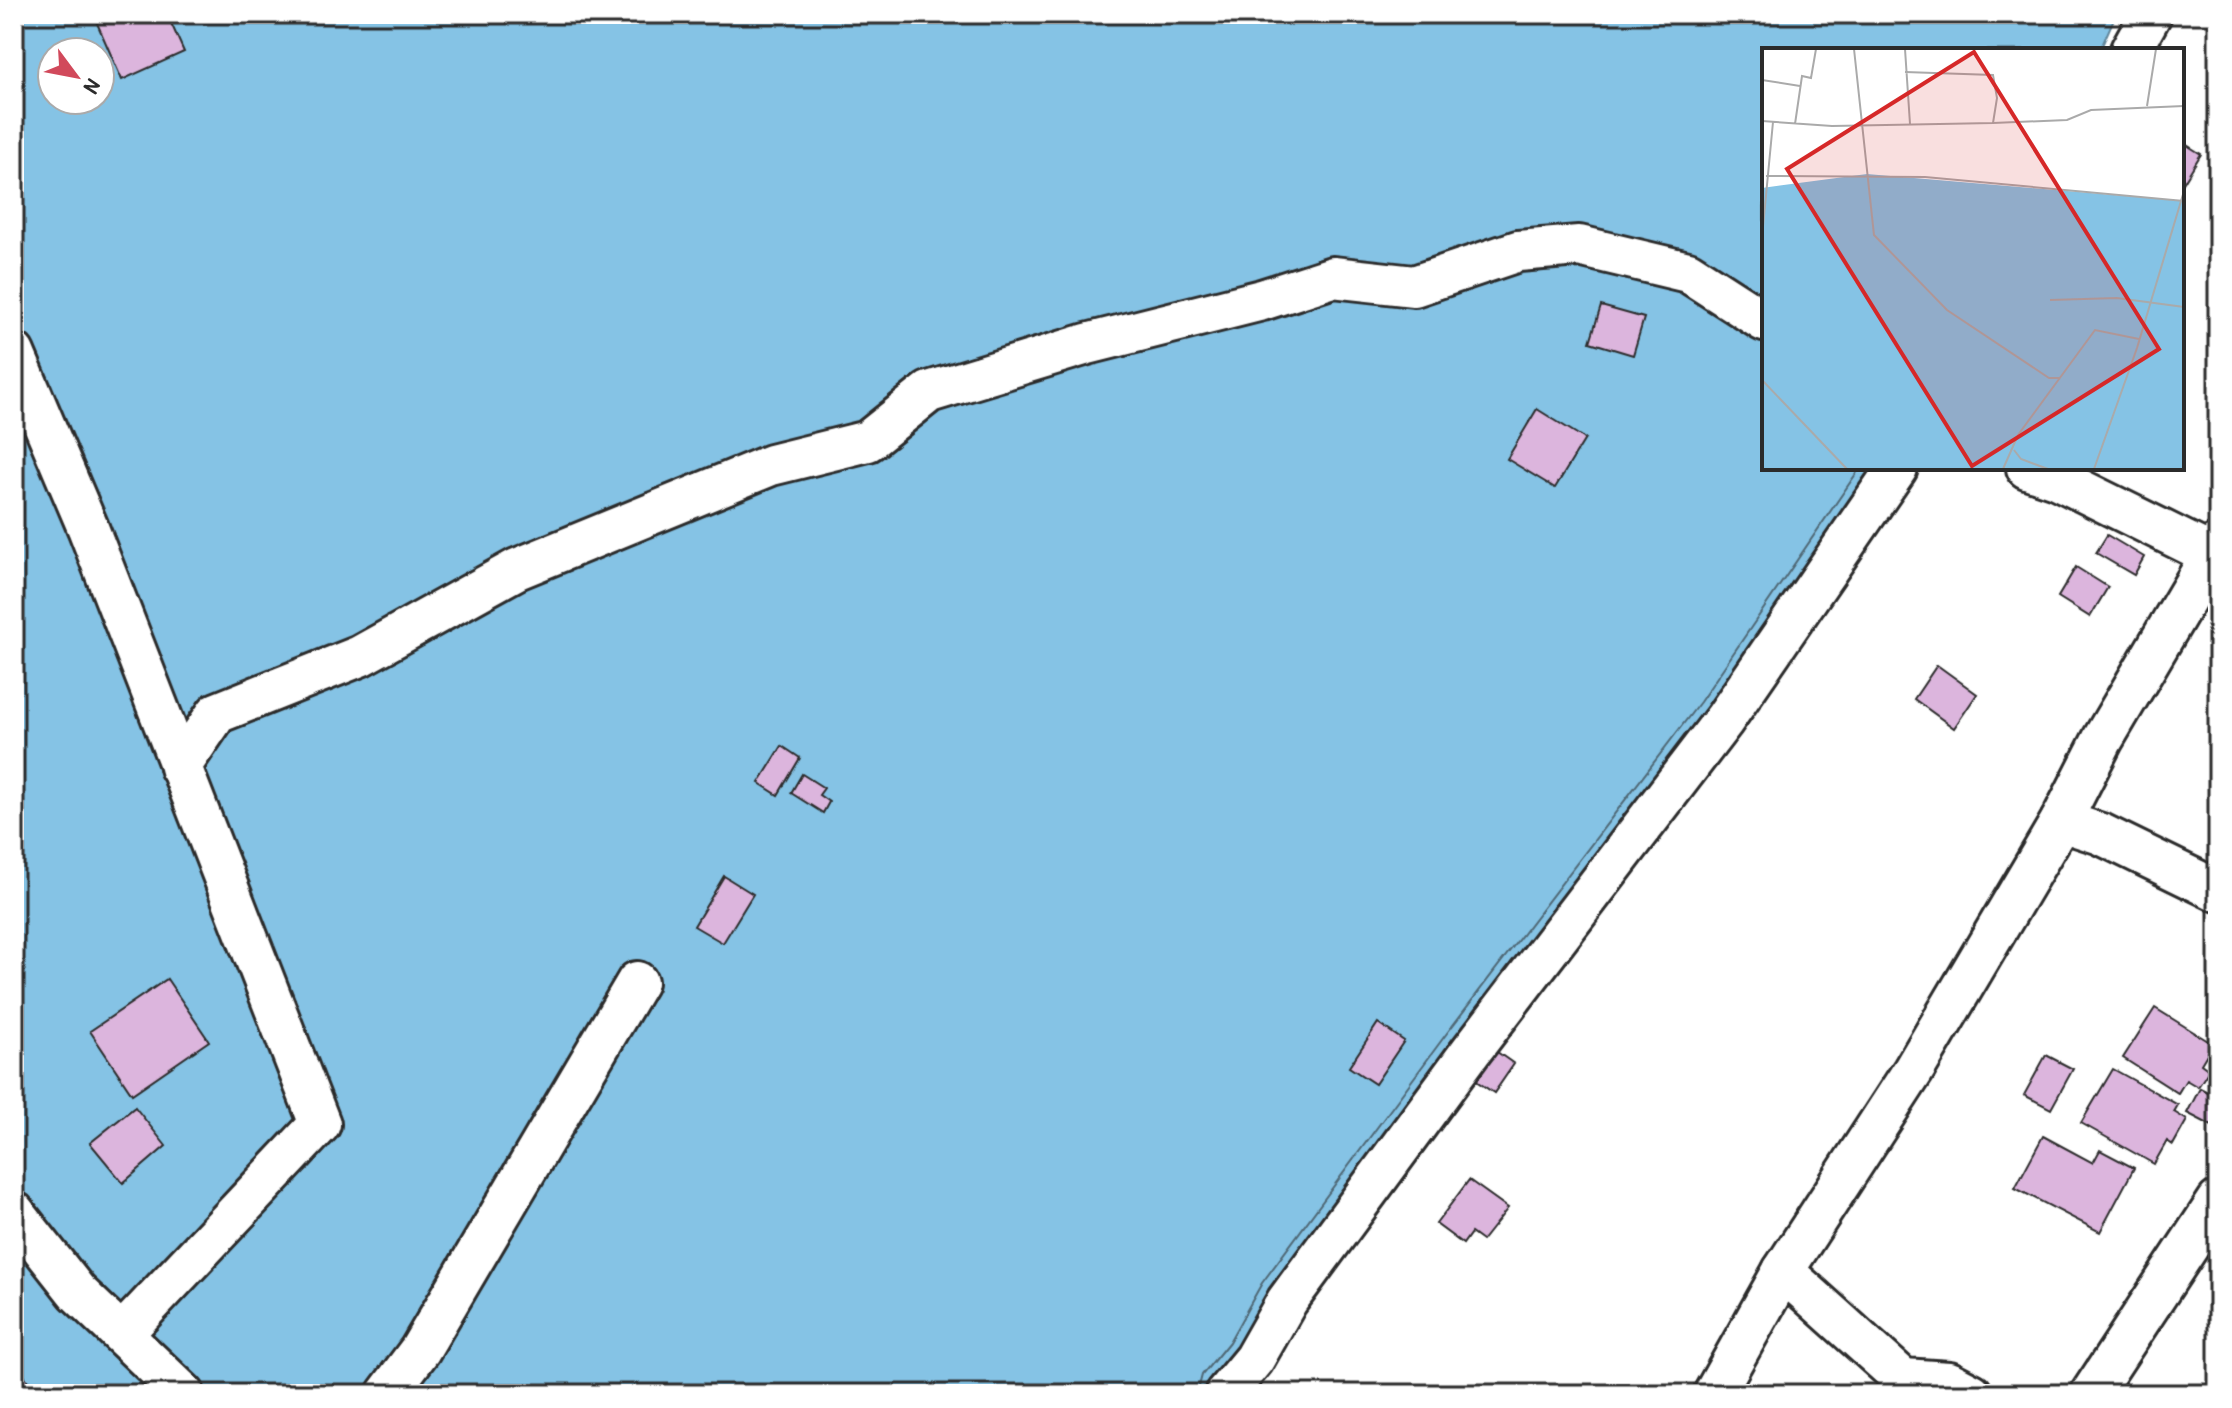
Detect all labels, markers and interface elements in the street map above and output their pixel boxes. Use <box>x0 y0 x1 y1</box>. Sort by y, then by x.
north arrow <box>36 36 116 116</box>
inset map <box>1762 48 2184 470</box>
text: N <box>77 74 109 100</box>

